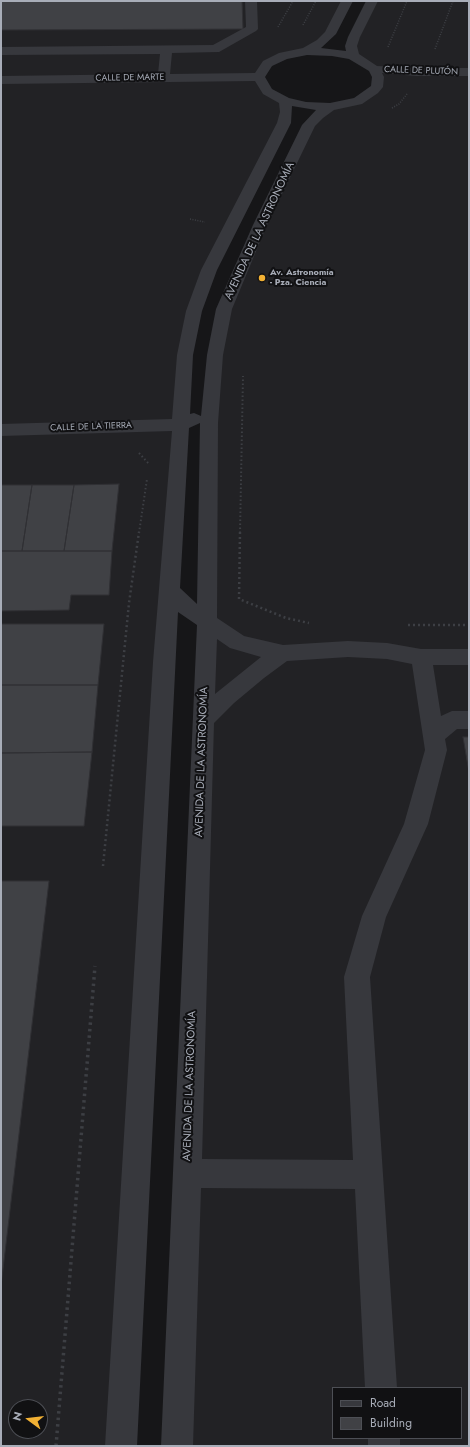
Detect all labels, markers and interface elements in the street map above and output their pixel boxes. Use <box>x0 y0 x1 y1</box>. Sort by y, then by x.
street label: CALLE DE PLUTÓN <box>384 64 458 78</box>
street label: CALLE DE MARTE <box>95 72 165 84</box>
street label: AVENIDA DE LA ASTRONOMÍA <box>222 160 298 302</box>
place label: Av. Astronomía - Pza. Ciencia <box>270 268 334 289</box>
marker: Av. Astronomía - Pza. Ciencia <box>257 273 267 283</box>
street label: CALLE DE LA TIERRA <box>50 420 132 434</box>
street label: AVENIDA DE LA ASTRONOMÍA <box>193 687 211 837</box>
street label: AVENIDA DE LA ASTRONOMÍA <box>181 1011 199 1161</box>
legend <box>332 1387 462 1439</box>
text: Road <box>370 1394 396 1412</box>
north arrow <box>8 1399 48 1439</box>
text: N <box>9 1410 26 1422</box>
text: Building <box>370 1414 412 1432</box>

